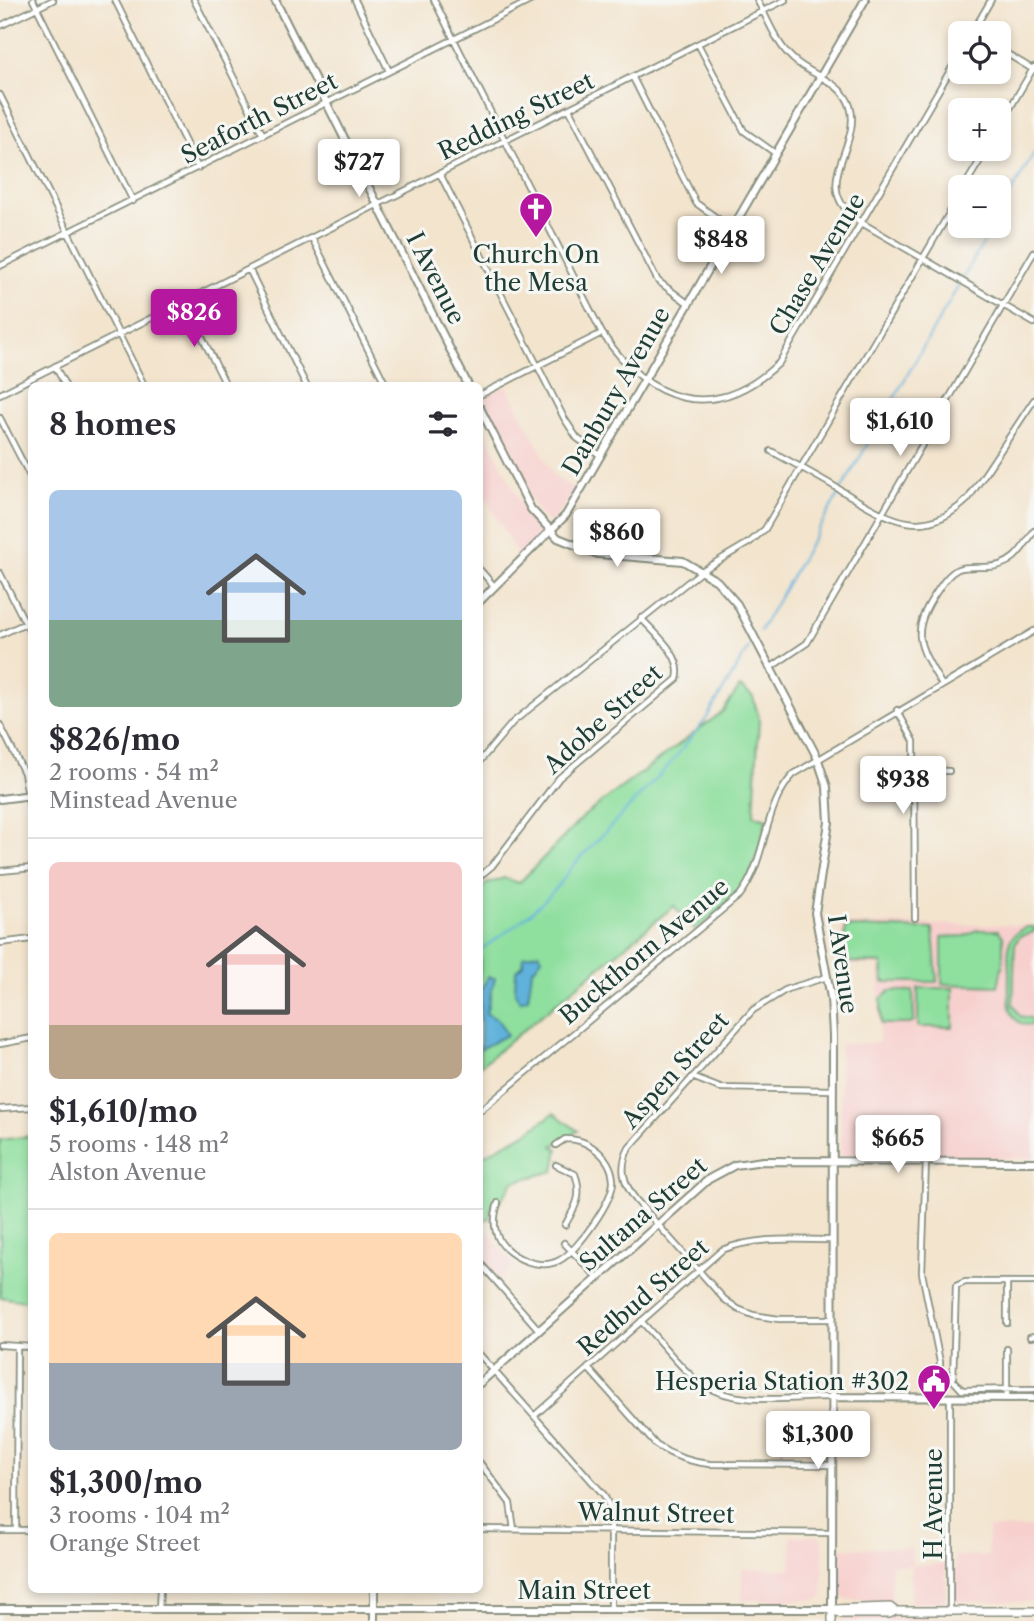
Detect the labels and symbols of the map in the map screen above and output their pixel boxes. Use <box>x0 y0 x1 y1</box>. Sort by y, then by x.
street label: Seaforth Street <box>176 66 342 170</box>
street label: Redding Street <box>433 66 599 166</box>
pin: $727 <box>318 140 400 199</box>
street label: Chase Avenue <box>763 188 871 340</box>
church icon: Church On the Mesa <box>517 190 555 239</box>
pin: $848 <box>680 216 762 276</box>
street label: I Avenue <box>400 227 472 329</box>
place label: Church On the Mesa <box>472 240 600 297</box>
pin: $826 <box>153 290 235 349</box>
street label: Danbury Avenue <box>556 302 676 480</box>
pin: $1,610 <box>843 398 957 458</box>
pin: $860 <box>576 510 658 569</box>
street label: Adobe Street <box>537 658 668 780</box>
pin: $938 <box>862 756 944 816</box>
street label: Buckthorn Avenue <box>553 872 735 1030</box>
street label: I Avenue <box>822 913 864 1015</box>
street label: Aspen Street <box>615 1006 735 1135</box>
pin: $665 <box>857 1116 939 1175</box>
street label: Sultana Street <box>573 1150 713 1277</box>
street label: Redbud Street <box>572 1232 715 1362</box>
public building icon: Hesperia Station #302 <box>915 1362 953 1411</box>
place label: Hesperia Station #302 <box>655 1367 909 1396</box>
pin: $1,300 <box>761 1412 875 1471</box>
street label: H Avenue <box>919 1448 948 1560</box>
street label: Walnut Street <box>576 1497 735 1529</box>
street label: Main Street <box>517 1576 651 1605</box>

